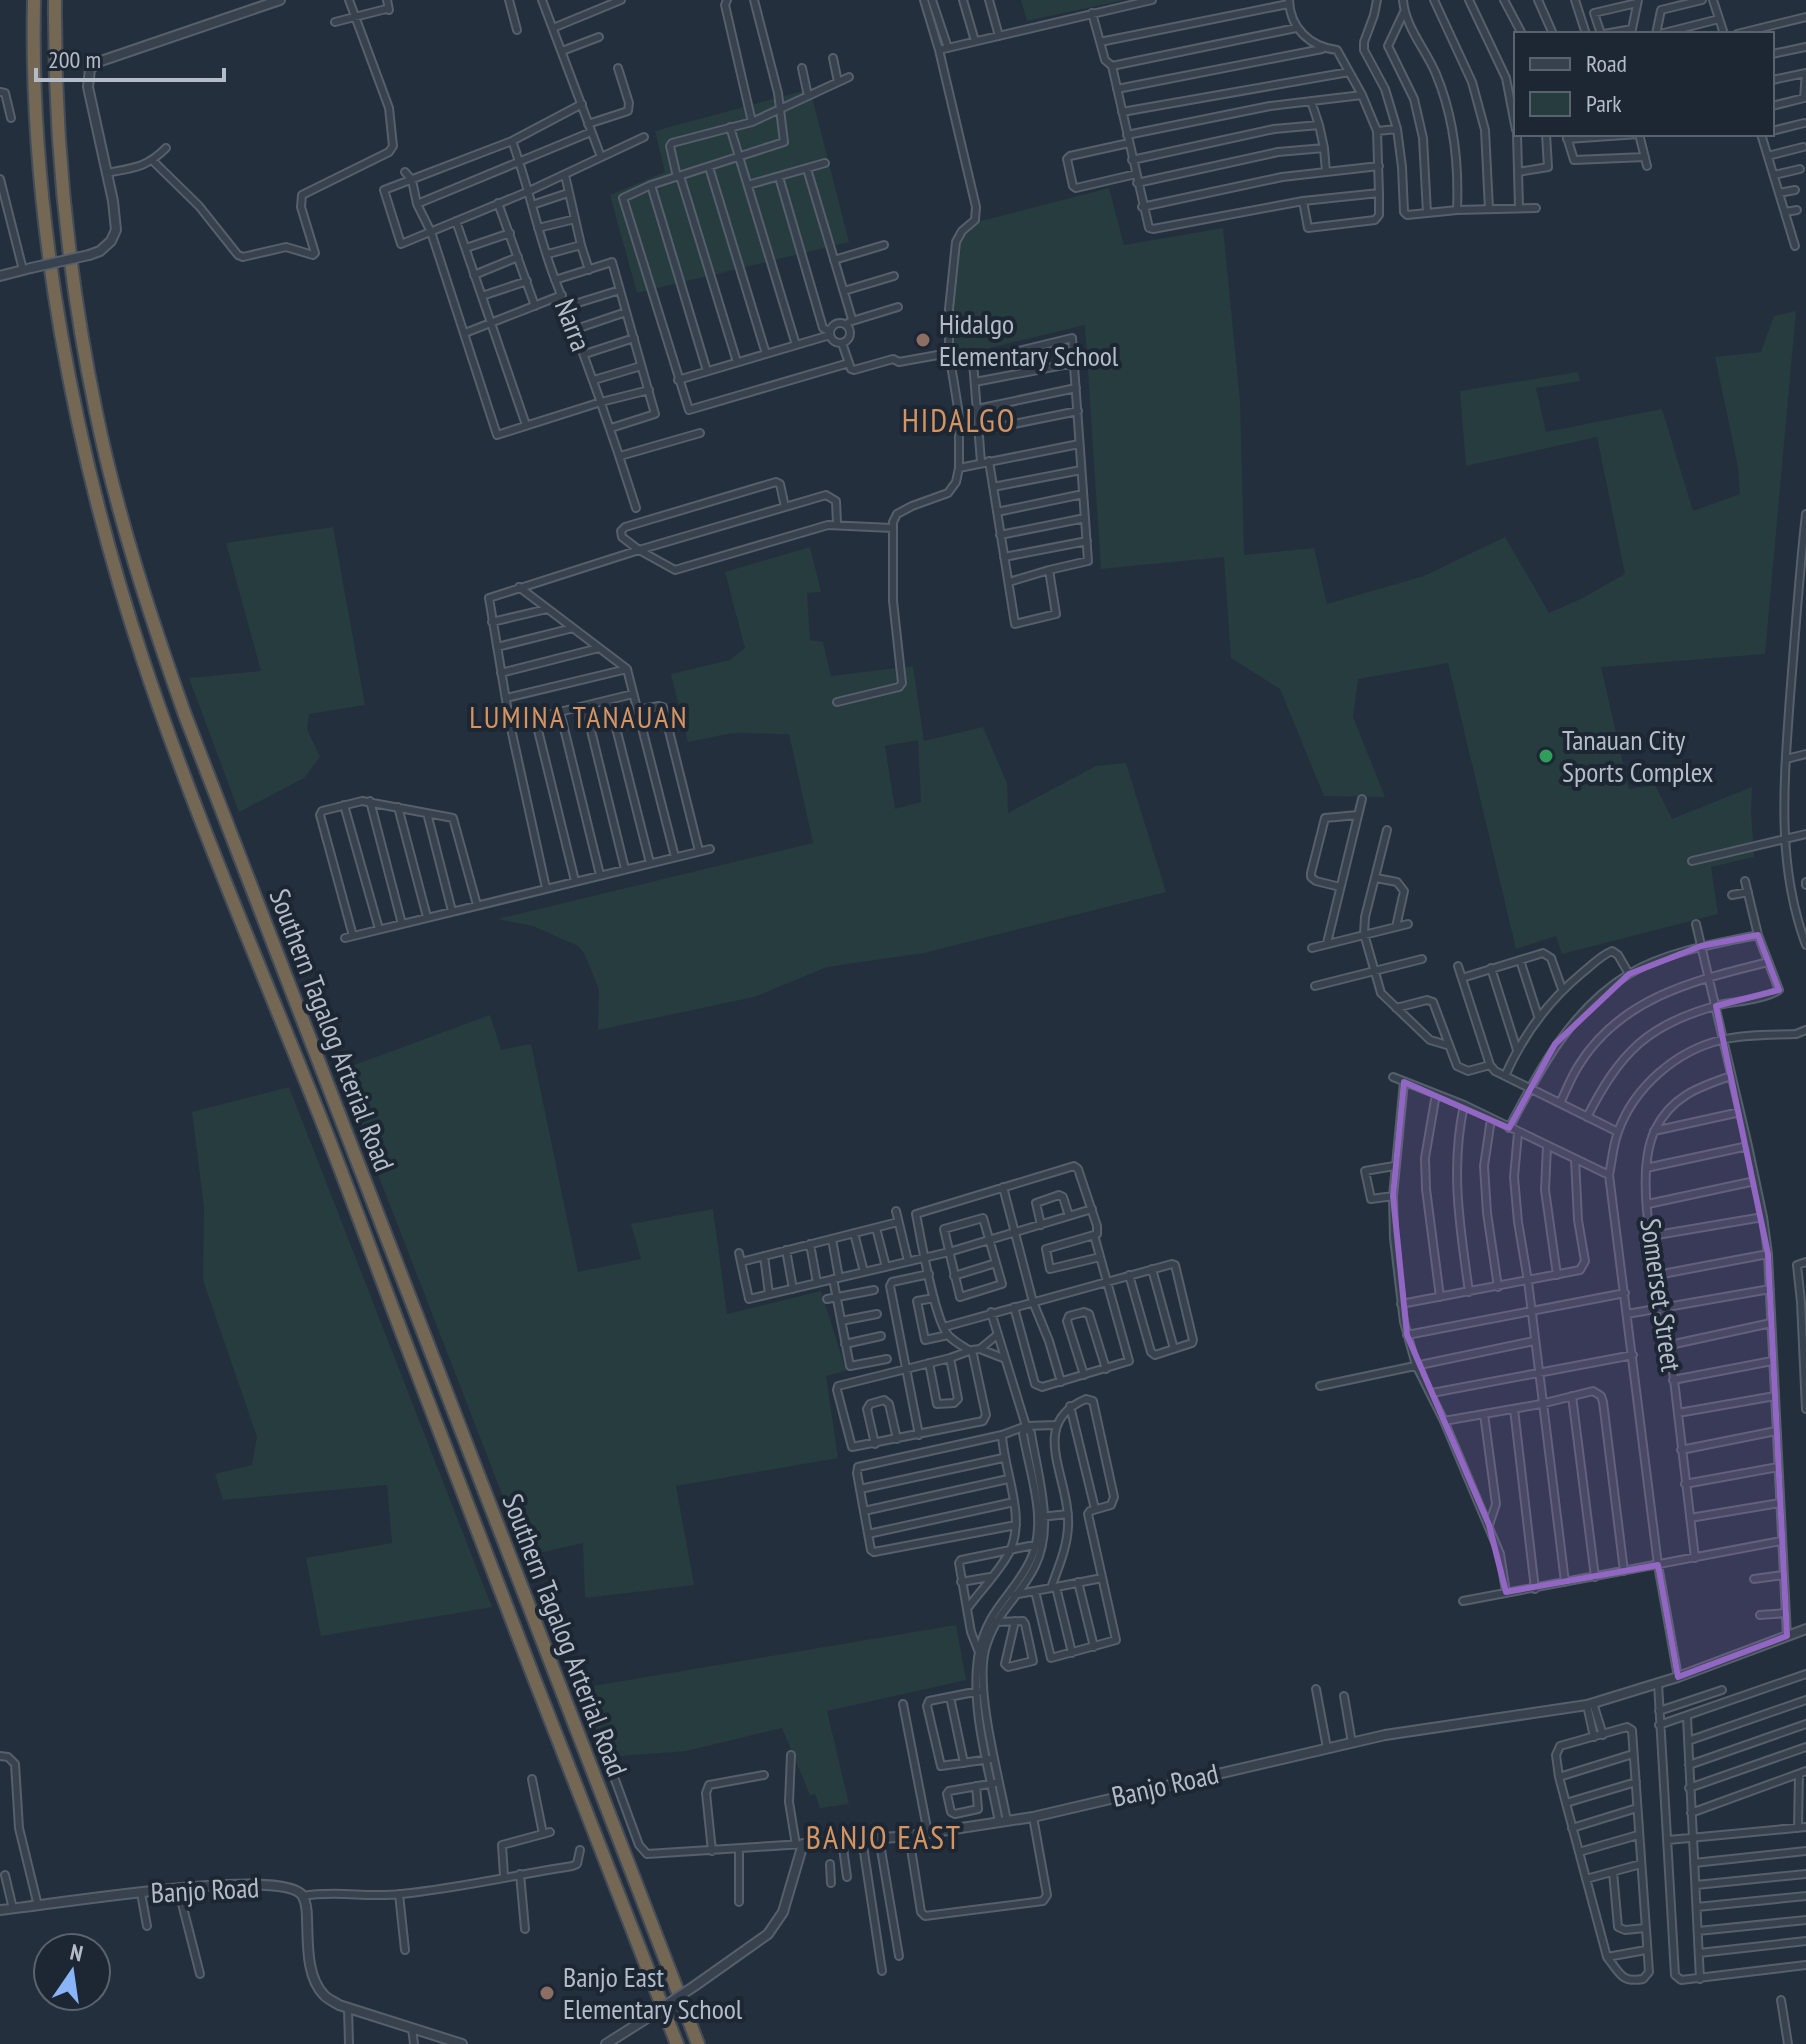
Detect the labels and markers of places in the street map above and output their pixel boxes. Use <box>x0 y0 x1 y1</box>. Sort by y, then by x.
place label: Hidalgo Elementary School <box>939 305 1119 374</box>
marker: Hidalgo Elementary School <box>914 331 932 349</box>
place label: Tanauan City Sports Complex <box>1562 721 1713 790</box>
marker: Tanauan City Sports Complex <box>1537 747 1555 765</box>
place label: Banjo East Elementary School <box>563 1958 743 2027</box>
marker: Banjo East Elementary School <box>538 1984 556 2002</box>

